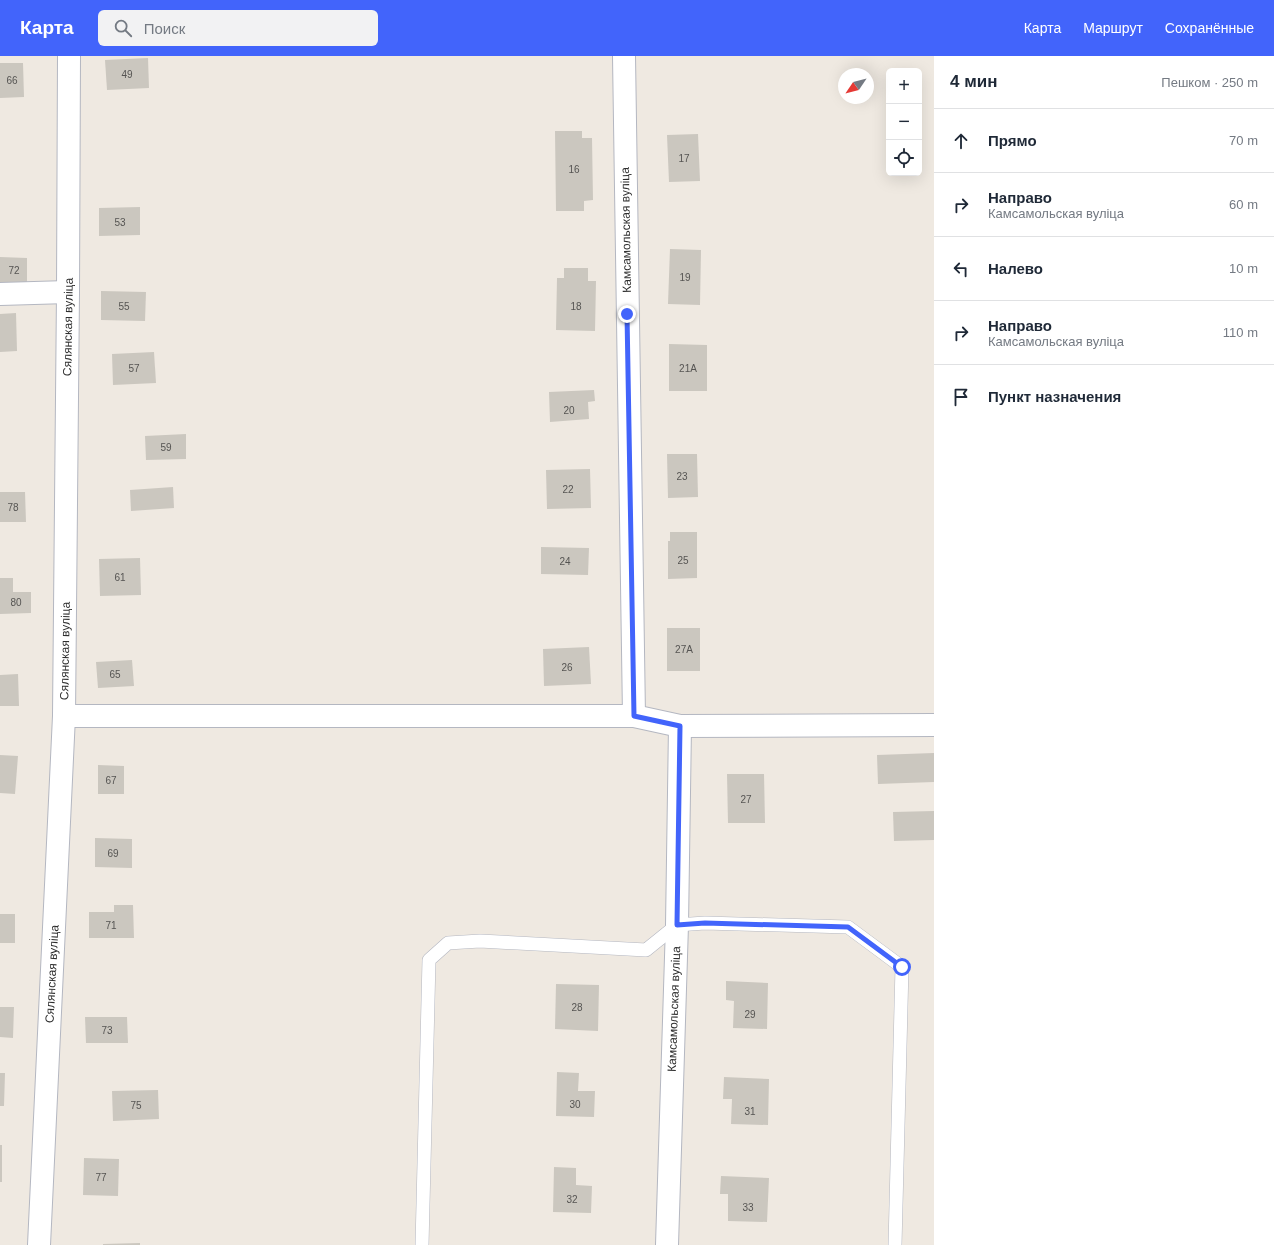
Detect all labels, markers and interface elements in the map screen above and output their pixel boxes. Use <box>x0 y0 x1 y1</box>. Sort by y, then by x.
search box <box>98 10 378 46</box>
text: Карта <box>20 17 74 38</box>
icon: search <box>112 17 134 39</box>
text: Поиск <box>144 20 185 37</box>
text: Карта <box>1024 20 1061 36</box>
text: Маршрут <box>1083 20 1143 36</box>
text: Сохранённые <box>1165 20 1254 36</box>
north arrow <box>838 68 874 104</box>
map controls <box>886 68 922 176</box>
button: + <box>886 68 922 104</box>
house number: 49 <box>121 69 133 80</box>
text: 4 мин <box>950 72 997 91</box>
house number: 66 <box>6 75 18 86</box>
text: Пешком · 250 m <box>1161 75 1258 90</box>
button: − <box>886 104 922 140</box>
icon: ahead <box>950 130 972 152</box>
text: Прямо <box>988 132 1037 149</box>
text: 70 m <box>1229 133 1258 148</box>
button: locate <box>886 140 922 176</box>
house number: 17 <box>678 153 690 164</box>
house number: 16 <box>568 164 580 175</box>
street label: Камсамольская вуліца <box>618 167 634 293</box>
text: Направо <box>988 189 1052 206</box>
icon: right <box>950 194 972 216</box>
text: 60 m <box>1229 197 1258 212</box>
text: Камсамольская вуліца <box>988 206 1124 221</box>
house number: 53 <box>114 217 126 228</box>
icon: left <box>950 258 972 280</box>
text: Налево <box>988 260 1043 277</box>
text: 10 m <box>1229 261 1258 276</box>
house number: 72 <box>8 265 20 276</box>
house number: 19 <box>679 272 691 283</box>
street label: Сялянская вуліца <box>60 277 76 376</box>
house number: 55 <box>118 301 130 312</box>
house number: 18 <box>570 301 582 312</box>
route end <box>618 305 636 323</box>
text: Направо <box>988 317 1052 334</box>
icon: right <box>950 322 972 344</box>
text: 110 m <box>1223 325 1258 340</box>
text: Камсамольская вуліца <box>988 334 1124 349</box>
house number: 57 <box>128 363 140 374</box>
house number: 21А <box>679 363 697 374</box>
icon: arrive <box>950 386 972 408</box>
text: Пункт назначения <box>988 388 1121 405</box>
house number: 20 <box>563 405 575 416</box>
house number: 59 <box>160 442 172 453</box>
house number: 23 <box>676 471 688 482</box>
house number: 22 <box>562 484 574 495</box>
house number: 78 <box>7 502 19 513</box>
house number: 25 <box>677 555 689 566</box>
house number: 24 <box>559 556 571 567</box>
house number: 61 <box>114 572 126 583</box>
house number: 80 <box>10 597 22 608</box>
street label: Сялянская вуліца <box>57 601 73 700</box>
house number: 27А <box>675 644 693 655</box>
house number: 26 <box>561 662 573 673</box>
house number: 65 <box>109 669 121 680</box>
house number: 67 <box>105 775 117 786</box>
house number: 27 <box>740 794 752 805</box>
house number: 69 <box>107 848 119 859</box>
house number: 71 <box>105 920 117 931</box>
street label: Сялянская вуліца <box>42 924 62 1023</box>
street label: Камсамольская вуліца <box>665 946 683 1072</box>
route start <box>893 958 911 976</box>
house number: 28 <box>571 1002 583 1013</box>
house number: 29 <box>744 1009 756 1020</box>
house number: 73 <box>101 1025 113 1036</box>
house number: 30 <box>569 1099 581 1110</box>
house number: 75 <box>130 1100 142 1111</box>
house number: 31 <box>744 1106 756 1117</box>
house number: 77 <box>95 1172 107 1183</box>
house number: 32 <box>566 1194 578 1205</box>
house number: 33 <box>742 1202 754 1213</box>

